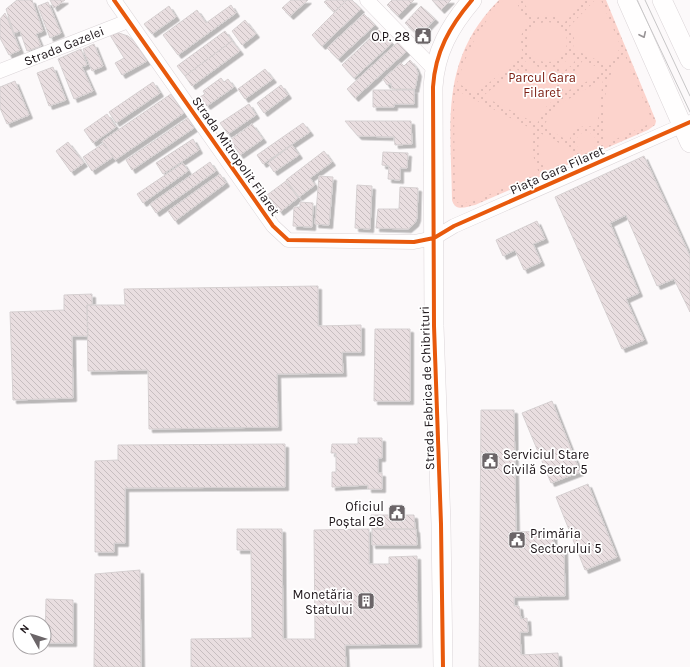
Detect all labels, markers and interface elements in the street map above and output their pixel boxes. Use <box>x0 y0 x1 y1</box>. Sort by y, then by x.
street label: Strada Gazelei <box>22 23 106 69</box>
public building icon: O.P. 28 <box>413 26 433 46</box>
place label: O.P. 28 <box>371 29 410 44</box>
one-way arrow <box>638 31 646 39</box>
park label: Parcul Gara Filaret <box>508 70 576 100</box>
street label: Strada Mitropolit Filaret <box>189 94 283 219</box>
street label: Piața Gara Filaret <box>508 142 607 198</box>
street label: Strada Fabrica de Chibrituri <box>417 306 437 470</box>
place label: Serviciul Stare Civilă Sector 5 <box>503 447 589 477</box>
public building icon: Serviciul Stare Civilă Sector 5 <box>480 451 500 471</box>
place label: Oficiul Poștal 28 <box>329 499 384 529</box>
public building icon: Oficiul Poștal 28 <box>387 503 407 523</box>
place label: Primăria Sectorului 5 <box>530 526 602 556</box>
public building icon: Primăria Sectorului 5 <box>507 530 527 550</box>
place label: Monetăria Statului <box>293 587 353 617</box>
building icon: Monetăria Statului <box>356 591 376 611</box>
north arrow <box>12 615 52 655</box>
text: N <box>17 622 32 636</box>

